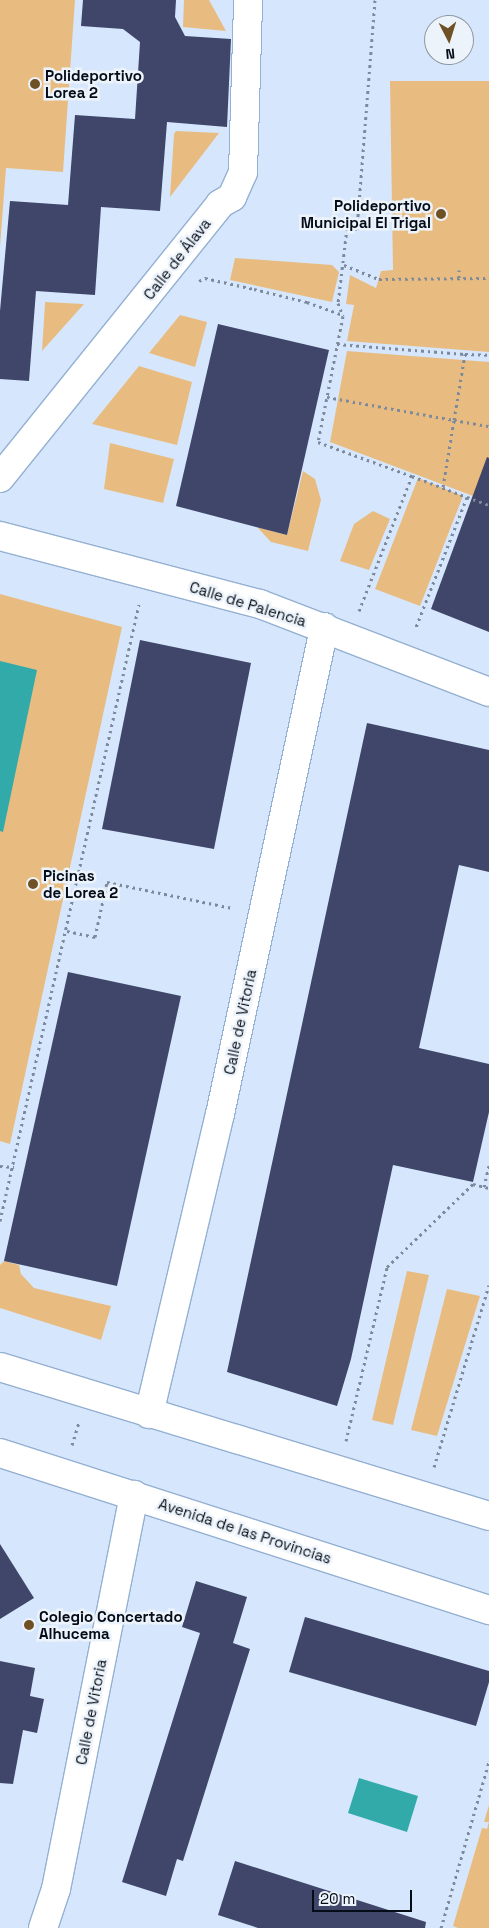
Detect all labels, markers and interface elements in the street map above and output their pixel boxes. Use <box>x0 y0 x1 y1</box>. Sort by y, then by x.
north arrow <box>424 15 474 65</box>
text: N <box>445 45 456 63</box>
place label: Polideportivo Lorea 2 <box>45 66 142 101</box>
marker: Polideportivo Lorea 2 <box>29 78 41 90</box>
place label: Polideportivo Municipal El Trigal <box>300 196 431 231</box>
marker: Polideportivo Municipal El Trigal <box>435 208 447 220</box>
street label: Calle de Álava <box>140 215 214 303</box>
street label: Calle de Palencia <box>187 578 309 630</box>
place label: Picinas de Lorea 2 <box>43 866 118 901</box>
marker: Picinas de Lorea 2 <box>27 878 39 890</box>
street label: Calle de Vitoria <box>220 968 260 1076</box>
street label: Avenida de las Provincias <box>156 1495 334 1567</box>
place label: Colegio Concertado Alhucema <box>39 1607 183 1642</box>
marker: Colegio Concertado Alhucema <box>23 1619 35 1631</box>
street label: Calle de Vitoria <box>72 1657 110 1767</box>
scale bar <box>314 1880 414 1912</box>
text: 20 m <box>320 1889 355 1908</box>

